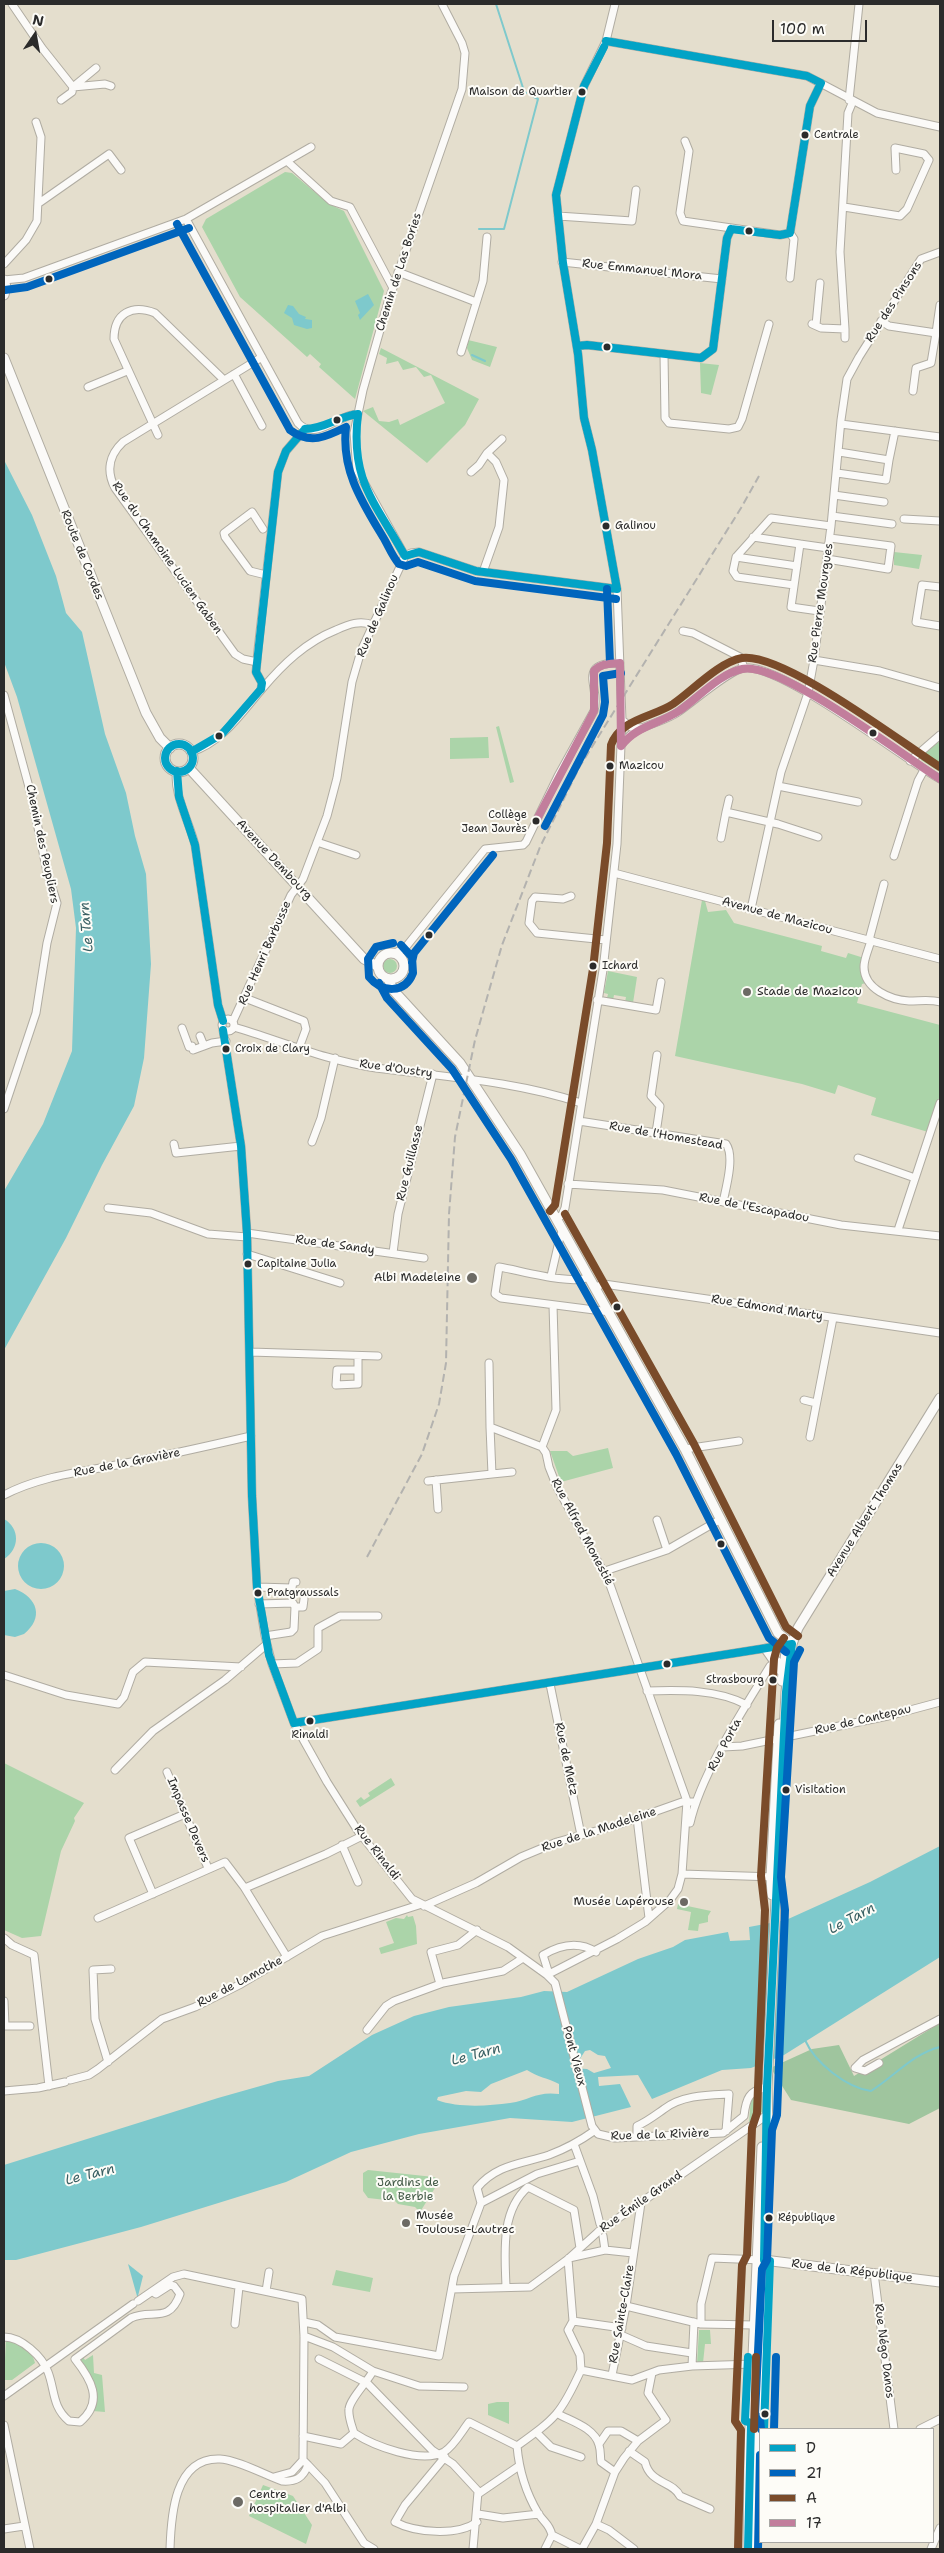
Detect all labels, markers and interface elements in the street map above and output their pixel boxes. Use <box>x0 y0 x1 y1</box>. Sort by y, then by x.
north arrow <box>10 10 60 60</box>
text: N <box>31 10 45 30</box>
scale bar <box>774 10 869 42</box>
text: 100 m <box>780 19 825 39</box>
place label: Maison de Quartier <box>469 85 573 99</box>
marker: Maison de Quartier <box>577 87 587 97</box>
place label: Centrale <box>814 128 859 142</box>
marker: Centrale <box>800 130 810 140</box>
street label: Chemin de Las Bories <box>373 211 425 333</box>
unlabelled marker <box>744 226 754 236</box>
street label: Rue Emmanuel Mora <box>581 257 703 283</box>
street label: Rue des Pinsons <box>863 259 925 345</box>
unlabelled marker <box>44 274 54 284</box>
unlabelled marker <box>602 342 612 352</box>
unlabelled marker <box>332 415 342 425</box>
street label: Rue du Chamoine Lucien Gaben <box>109 479 225 637</box>
street label: Route de Cordes <box>57 508 107 602</box>
place label: Galinou <box>615 519 656 533</box>
marker: Galinou <box>601 521 611 531</box>
street label: Rue Pierre Mourgues <box>805 542 837 664</box>
street label: Rue de Galinou <box>354 572 402 660</box>
unlabelled marker <box>868 728 878 738</box>
unlabelled marker <box>214 731 224 741</box>
place label: Mazicou <box>619 759 664 773</box>
marker: Mazicou <box>605 761 615 771</box>
street label: Chemin des Peupliers <box>22 783 62 905</box>
place label: Collège Jean Jaurès <box>461 808 527 834</box>
marker: Collège Jean Jaurès <box>531 816 541 826</box>
street label: Avenue Dembourg <box>233 817 315 903</box>
street label: Avenue de Mazicou <box>720 894 834 938</box>
street label: Rue Henri Barbusse <box>236 899 294 1007</box>
water label: Le Tarn <box>76 901 98 953</box>
unlabelled marker <box>424 930 434 940</box>
place label: Ichard <box>602 959 638 973</box>
marker: Ichard <box>588 961 598 971</box>
place label: Stade de Mazicou <box>757 985 862 999</box>
marker: Stade de Mazicou <box>741 986 753 998</box>
place label: Croix de Clary <box>235 1042 310 1056</box>
marker: Croix de Clary <box>221 1044 231 1054</box>
street label: Rue d'Oustry <box>358 1057 434 1081</box>
street label: Rue de l'Homestead <box>608 1119 724 1153</box>
street label: Rue Guillasse <box>394 1124 426 1202</box>
street label: Rue de l'Escapadou <box>698 1190 810 1226</box>
street label: Rue de Sandy <box>294 1232 376 1258</box>
place label: Capitaine Julia <box>257 1257 336 1271</box>
marker: Capitaine Julia <box>243 1259 253 1269</box>
place label: Albi Madeleine <box>374 1271 461 1285</box>
marker: Albi Madeleine <box>465 1271 479 1285</box>
street label: Rue Edmond Marty <box>710 1292 824 1324</box>
unlabelled marker <box>612 1302 622 1312</box>
street label: Rue de la Gravière <box>73 1446 181 1480</box>
street label: Avenue Albert Thomas <box>824 1460 906 1580</box>
street label: Rue Alfred Monestié <box>548 1476 616 1588</box>
unlabelled marker <box>716 1539 726 1549</box>
place label: Pratgraussals <box>267 1586 339 1600</box>
marker: Pratgraussals <box>253 1588 263 1598</box>
unlabelled marker <box>662 1659 672 1669</box>
place label: Strasbourg <box>706 1673 764 1687</box>
marker: Strasbourg <box>768 1675 778 1685</box>
street label: Rue de Cantepau <box>813 1702 913 1738</box>
marker: Rinaldi <box>305 1716 315 1726</box>
street label: Rue Porta <box>705 1716 745 1774</box>
street label: Rue de Metz <box>551 1721 581 1797</box>
place label: Rinaldi <box>291 1728 329 1742</box>
street label: Impasse Devers <box>164 1775 212 1865</box>
place label: Visitation <box>795 1783 846 1797</box>
marker: Visitation <box>781 1785 791 1795</box>
street label: Rue de la Madeleine <box>540 1805 658 1855</box>
street label: Rue Rinaldi <box>351 1822 403 1884</box>
place label: Musée Lapérouse <box>574 1895 674 1909</box>
marker: Musée Lapérouse <box>678 1896 690 1908</box>
water label: Le Tarn <box>826 1900 878 1938</box>
street label: Rue de Lamothe <box>195 1953 285 2011</box>
street label: Pont Vieux <box>559 2024 589 2088</box>
water label: Le Tarn <box>449 2040 503 2070</box>
street label: Rue de la Rivière <box>610 2126 710 2144</box>
water label: Le Tarn <box>64 2161 116 2189</box>
street label: Rue Émile Grand <box>597 2168 685 2236</box>
park label: Jardins de la Berbie <box>377 2176 439 2204</box>
place label: Musée Toulouse-Lautrec <box>416 2209 515 2237</box>
place label: République <box>778 2211 836 2225</box>
marker: République <box>764 2213 774 2223</box>
marker: Musée Toulouse-Lautrec <box>400 2217 412 2229</box>
street label: Rue de la République <box>791 2256 913 2286</box>
street label: Rue Sainte-Claire <box>606 2264 638 2364</box>
street label: Rue Négo Danos <box>871 2303 897 2399</box>
unlabelled marker <box>760 2409 770 2419</box>
legend <box>759 2428 934 2543</box>
text: D <box>806 2438 816 2458</box>
text: 21 <box>806 2463 822 2483</box>
place label: Centre hospitalier d'Albi <box>249 2488 346 2516</box>
text: A <box>806 2488 817 2508</box>
marker: Centre hospitalier d'Albi <box>231 2495 245 2509</box>
text: 17 <box>806 2513 822 2533</box>

